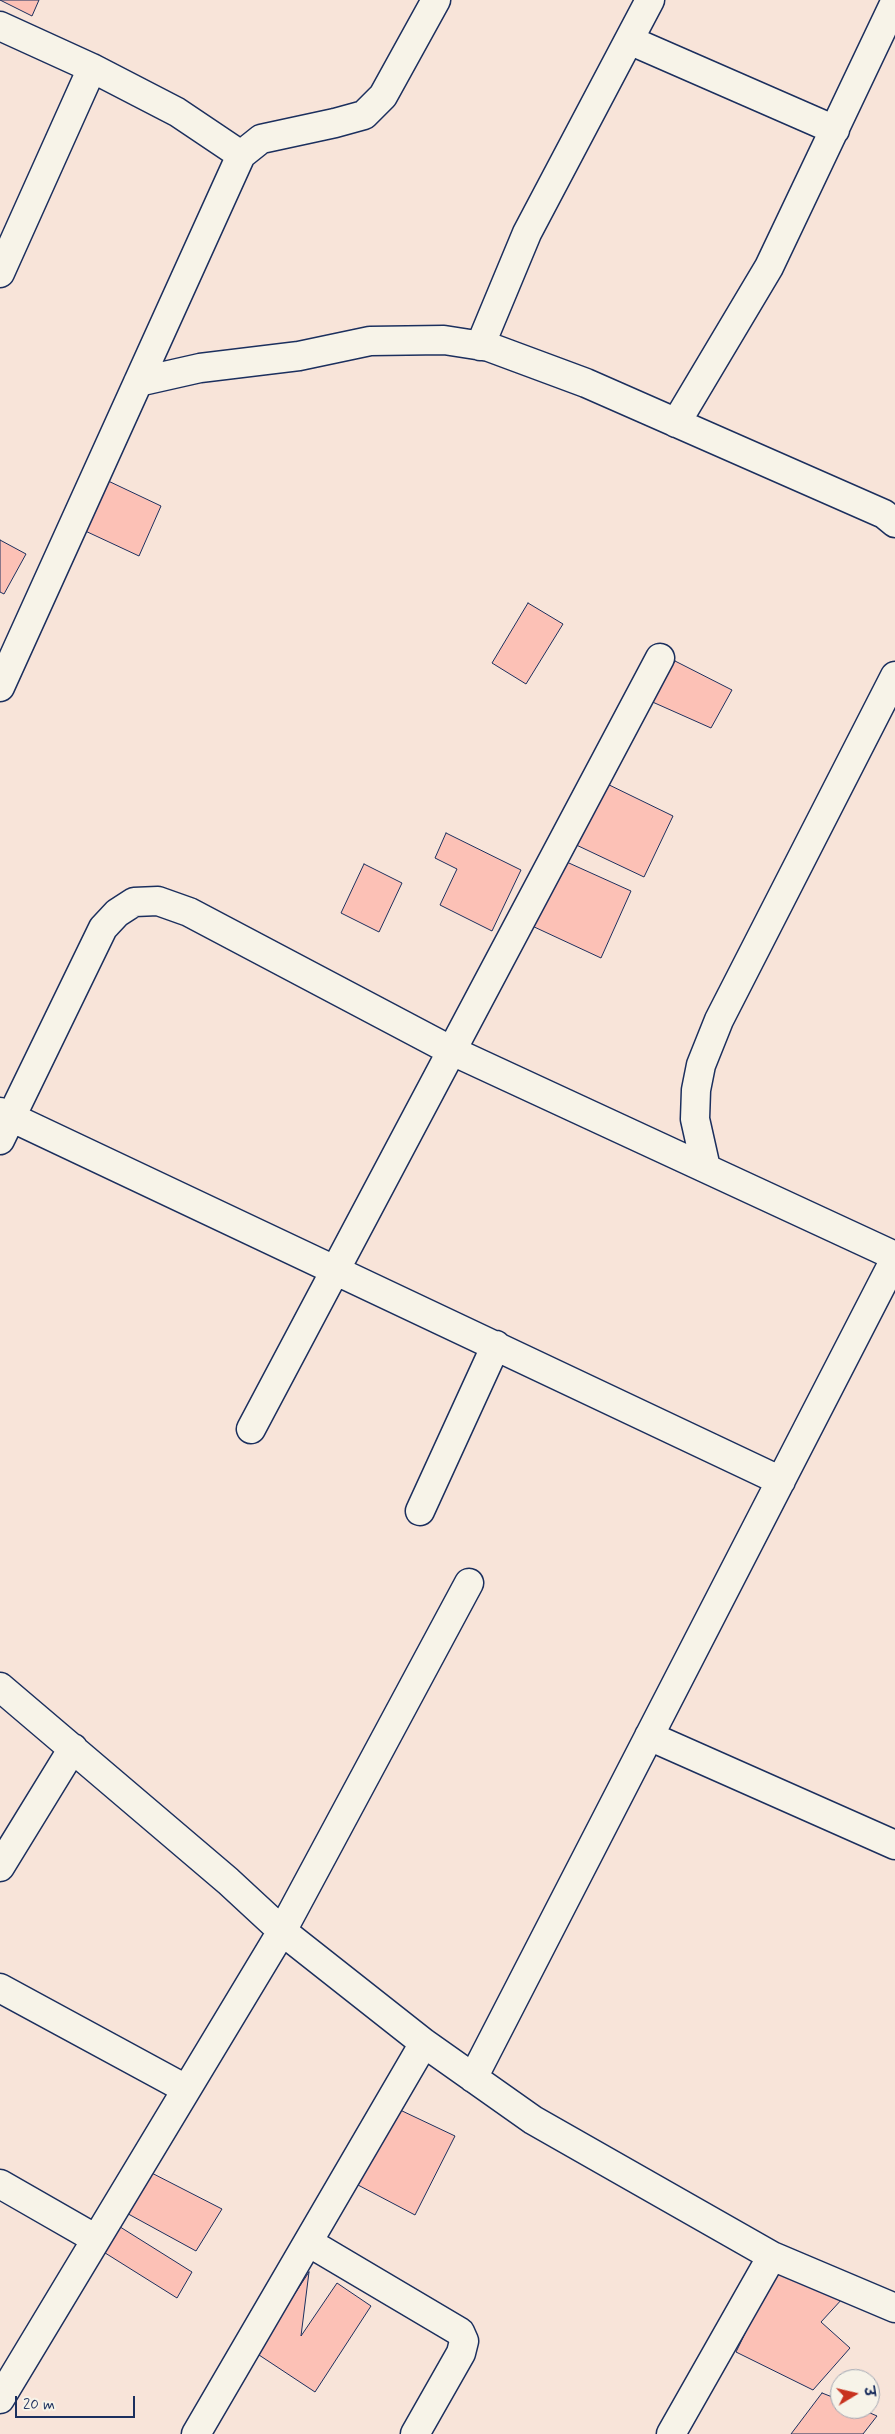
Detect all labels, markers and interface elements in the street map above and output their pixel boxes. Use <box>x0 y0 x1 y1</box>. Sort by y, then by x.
north arrow <box>830 2369 880 2419</box>
scale bar <box>18 2386 138 2418</box>
text: उ <box>859 2386 878 2398</box>
text: 20 m <box>23 2395 55 2415</box>

